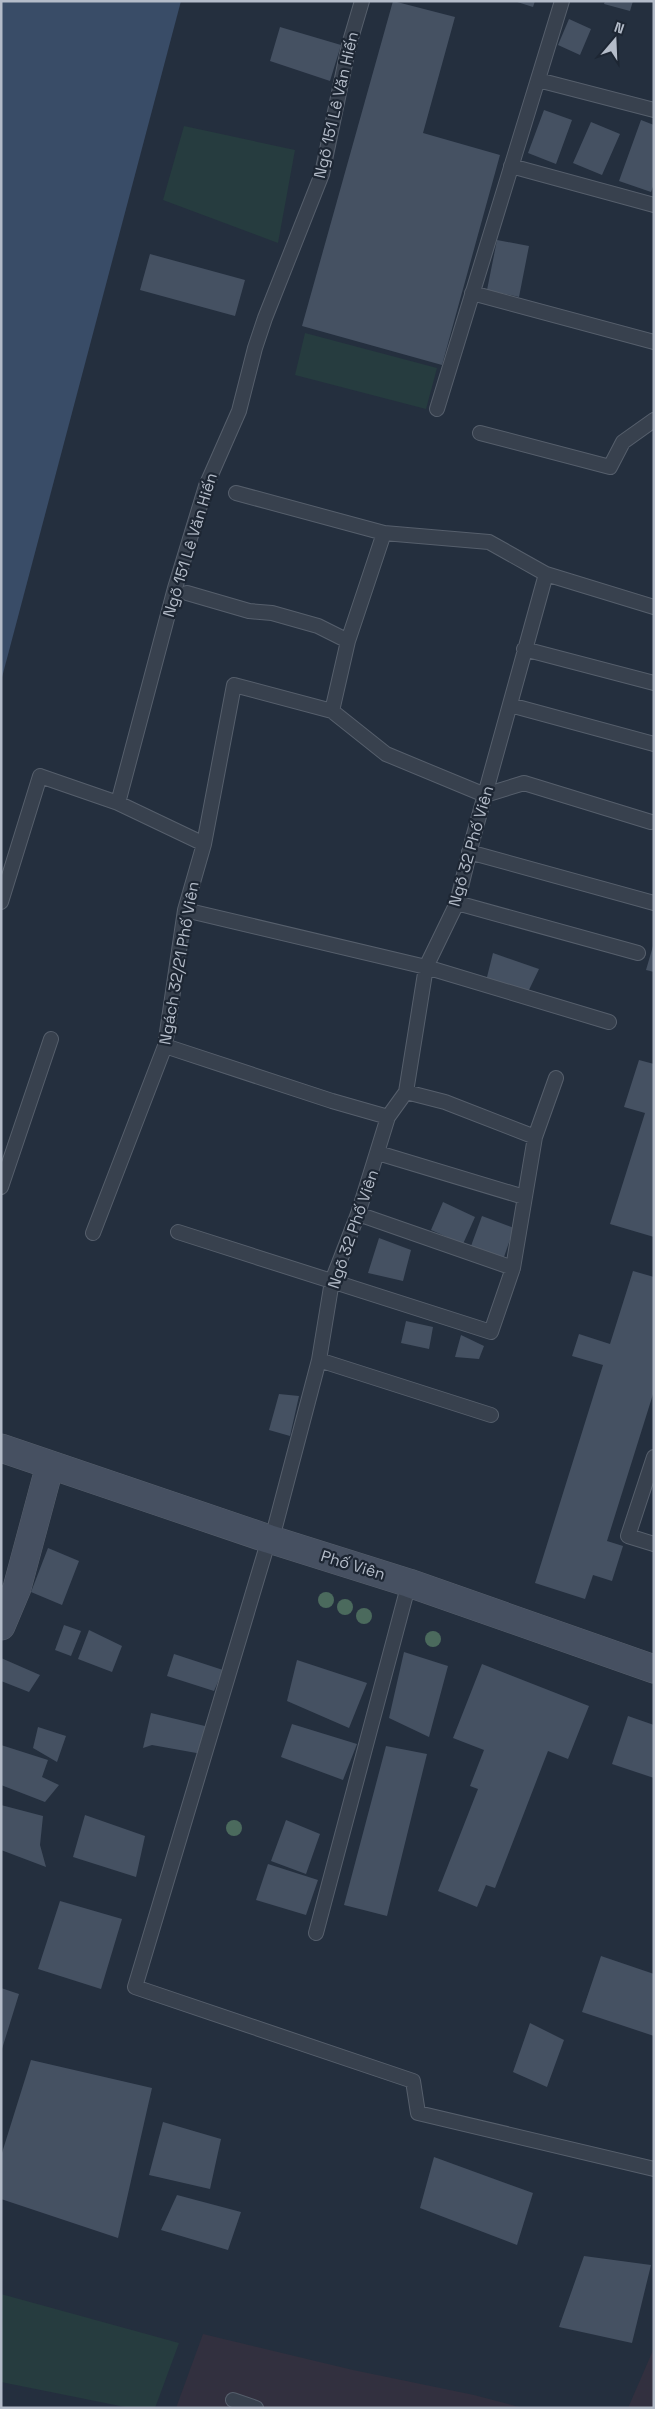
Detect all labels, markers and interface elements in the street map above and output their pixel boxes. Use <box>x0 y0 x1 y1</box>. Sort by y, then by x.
north arrow <box>590 15 640 65</box>
text: N <box>612 18 627 38</box>
street label: Ngõ 151 Lê Văn Hiến <box>309 30 363 180</box>
street label: Ngõ 151 Lê Văn Hiến <box>158 470 222 620</box>
street label: Ngõ 32 Phố Viên <box>444 783 498 909</box>
street label: Ngách 32/21 Phố Viên <box>154 880 204 1046</box>
street label: Ngõ 32 Phố Viên <box>323 1167 383 1291</box>
street label: Phố Viên <box>318 1545 388 1585</box>

